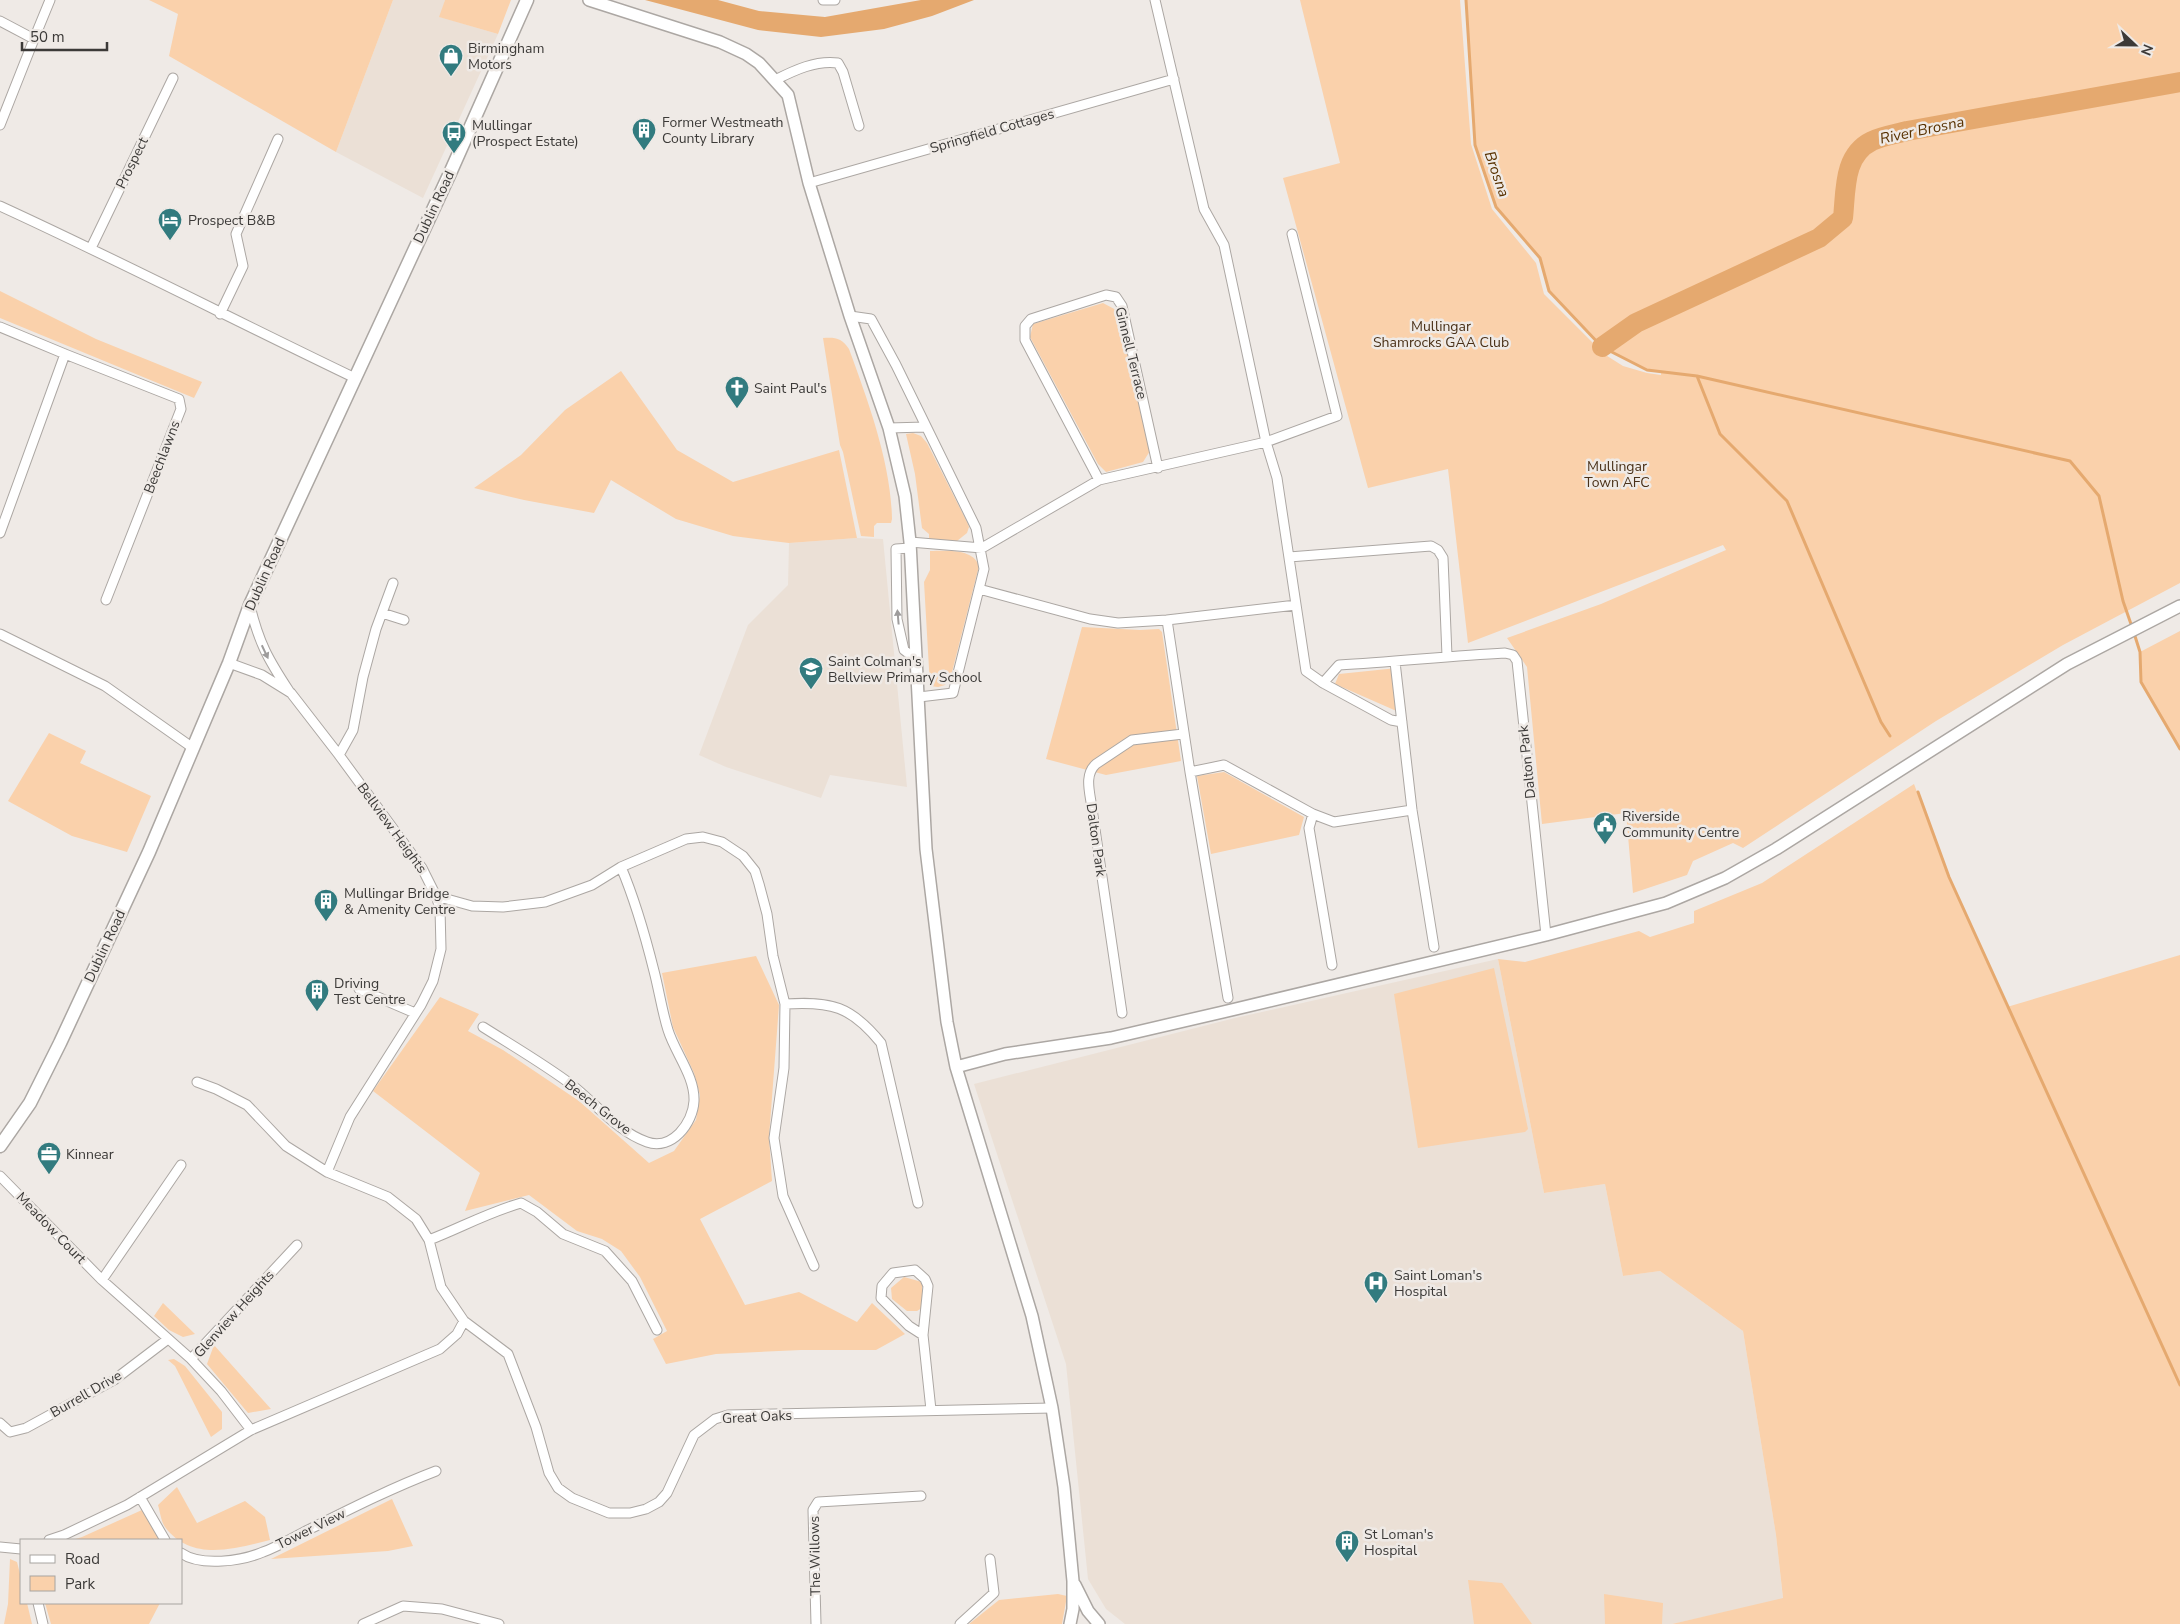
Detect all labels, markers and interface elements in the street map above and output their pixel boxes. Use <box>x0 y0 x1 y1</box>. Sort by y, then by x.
scale bar <box>22 20 108 52</box>
north arrow <box>2110 20 2160 70</box>
text: 50 m <box>30 27 65 47</box>
place label: Birmingham Motors <box>468 39 544 74</box>
text: N <box>2136 41 2157 58</box>
shop icon: Birmingham Motors <box>438 43 464 77</box>
street label: Springfield Cottages <box>928 104 1057 158</box>
water label: River Brosna <box>1878 111 1966 149</box>
place label: Former Westmeath County Library <box>662 113 784 148</box>
place label: Mullingar (Prospect Estate) <box>472 116 579 151</box>
building icon: Former Westmeath County Library <box>631 117 657 151</box>
bus stop icon: Mullingar (Prospect Estate) <box>441 120 467 154</box>
street label: Prospect <box>111 134 153 192</box>
water label: Brosna <box>1480 148 1514 200</box>
street label: Dublin Road <box>409 168 459 246</box>
hotel icon: Prospect B&B <box>157 207 183 241</box>
place label: Prospect B&B <box>188 211 275 230</box>
street label: Ginnell Terrace <box>1110 305 1152 401</box>
park label: Mullingar Shamrocks GAA Club <box>1373 317 1509 352</box>
church icon: Saint Paul's <box>724 375 750 409</box>
place label: Saint Paul's <box>754 379 827 398</box>
street label: Beechlawns <box>139 418 185 496</box>
park label: Mullingar Town AFC <box>1584 457 1650 492</box>
street label: Dublin Road <box>240 535 290 613</box>
one-way arrow <box>894 609 902 625</box>
one-way arrow <box>261 644 269 659</box>
place label: Saint Colman's Bellview Primary School <box>828 652 982 687</box>
school or university icon: Saint Colman's Bellview Primary School <box>798 656 824 690</box>
street label: Dalton Park <box>1514 723 1540 800</box>
street label: Bellview Heights <box>353 779 431 877</box>
street label: Dalton Park <box>1081 802 1111 879</box>
place label: Riverside Community Centre <box>1622 807 1739 842</box>
public building icon: Riverside Community Centre <box>1592 811 1618 845</box>
place label: Mullingar Bridge & Amenity Centre <box>344 884 456 919</box>
building icon: Mullingar Bridge & Amenity Centre <box>313 888 339 922</box>
street label: Dublin Road <box>80 907 130 985</box>
place label: Driving Test Centre <box>334 974 406 1009</box>
building icon: Driving Test Centre <box>304 978 330 1012</box>
street label: Beech Grove <box>561 1075 635 1139</box>
office icon: Kinnear <box>36 1141 62 1175</box>
place label: Kinnear <box>66 1145 114 1164</box>
street label: Meadow Court <box>12 1188 90 1268</box>
street label: Glenview Heights <box>190 1266 279 1362</box>
place label: Saint Loman's Hospital <box>1394 1266 1482 1301</box>
hospital icon: Saint Loman's Hospital <box>1363 1270 1389 1304</box>
street label: Burrell Drive <box>47 1366 125 1422</box>
street label: Great Oaks <box>721 1406 793 1428</box>
street label: Tower View <box>273 1504 349 1554</box>
street label: The Willows <box>805 1515 825 1596</box>
place label: St Loman's Hospital <box>1364 1525 1434 1560</box>
building icon: St Loman's Hospital <box>1334 1529 1360 1563</box>
legend <box>20 1539 182 1604</box>
text: Road <box>65 1549 100 1569</box>
text: Park <box>65 1574 95 1594</box>

